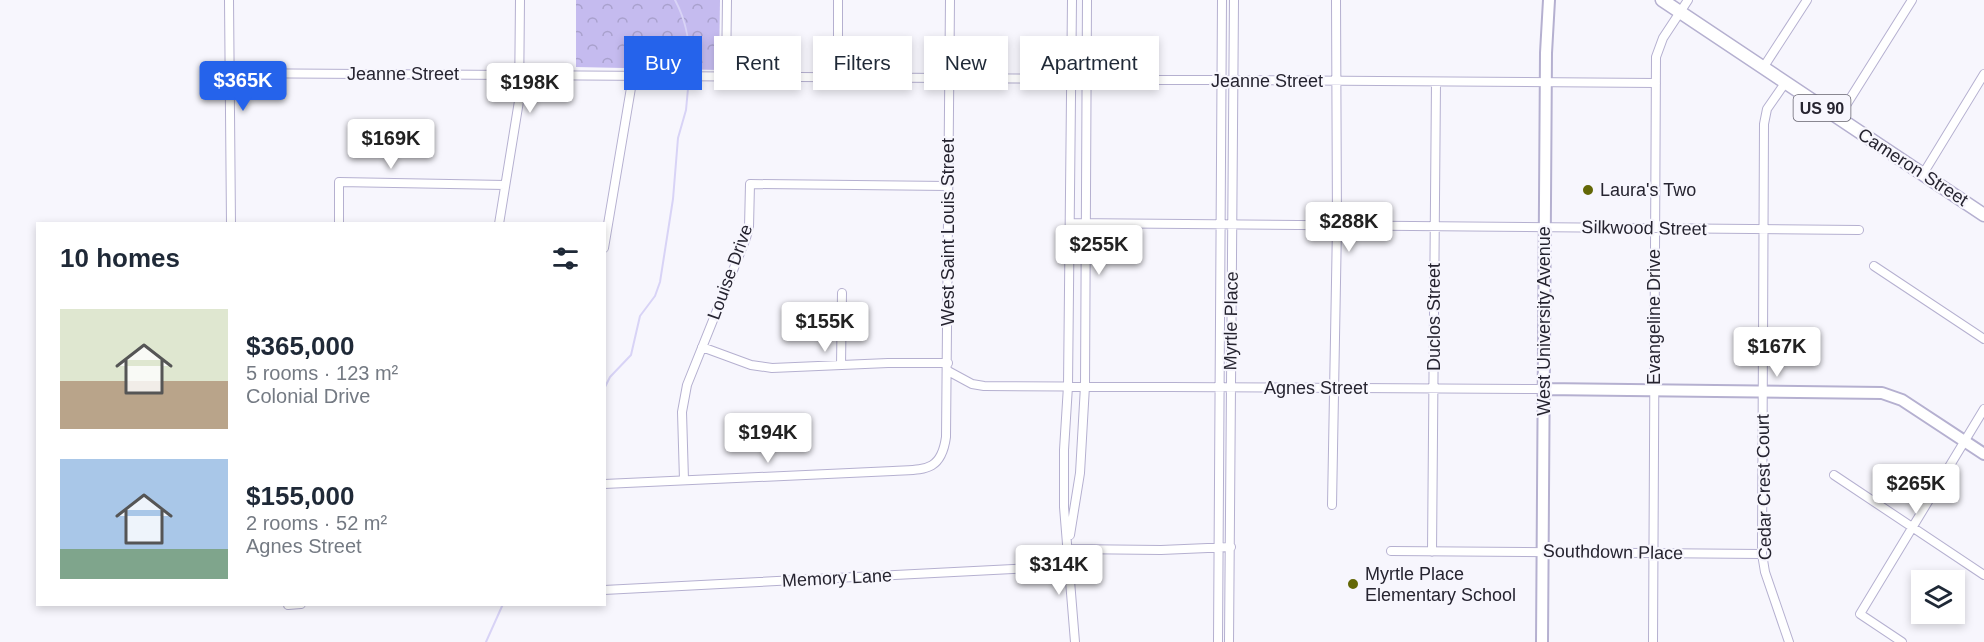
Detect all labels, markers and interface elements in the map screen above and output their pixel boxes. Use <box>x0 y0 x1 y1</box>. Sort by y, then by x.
chip: Buy <box>624 36 702 90</box>
chip: Rent <box>714 36 801 90</box>
chip: Filters <box>813 36 912 90</box>
chip: New <box>924 36 1008 90</box>
chip: Apartment <box>1020 36 1159 90</box>
pin: $365K <box>201 61 285 112</box>
pin: $198K <box>488 63 572 114</box>
street label: Jeanne Street <box>347 64 459 84</box>
text: $365K <box>214 69 272 91</box>
text: $198K <box>501 71 559 93</box>
street label: Jeanne Street <box>1211 71 1323 91</box>
road number: US 90 <box>1794 95 1850 121</box>
pin: $169K <box>349 119 433 170</box>
street label: Cameron Street <box>1854 124 1972 210</box>
text: $169K <box>362 127 420 149</box>
street label: West Saint Louis Street <box>938 138 958 326</box>
place label: Laura's Two <box>1600 180 1696 200</box>
marker: Laura's Two <box>1581 183 1595 197</box>
pin: $288K <box>1307 202 1391 253</box>
text: $288K <box>1320 210 1378 232</box>
street label: Silkwood Street <box>1581 217 1707 239</box>
street label: Louise Drive <box>703 222 757 322</box>
pin: $255K <box>1057 225 1141 276</box>
street label: West University Avenue <box>1534 226 1554 416</box>
text: $255K <box>1070 233 1128 255</box>
icon: filters <box>549 242 582 275</box>
text: 10 homes <box>60 243 180 273</box>
street label: Evangeline Drive <box>1644 249 1664 385</box>
street label: Duclos Street <box>1424 263 1444 371</box>
street label: Myrtle Place <box>1220 271 1242 371</box>
pin: $155K <box>783 302 867 353</box>
text: $155K <box>796 310 854 332</box>
pin: $167K <box>1735 327 1819 378</box>
text: $365,000 <box>246 331 354 361</box>
icon: home <box>108 333 180 405</box>
text: $167K <box>1748 335 1806 357</box>
text: 5 rooms · 123 m² <box>246 362 398 384</box>
street label: Agnes Street <box>1264 378 1368 398</box>
text: Colonial Drive <box>246 385 371 407</box>
pin: $194K <box>726 413 810 464</box>
street label: Cedar Crest Court <box>1753 414 1775 560</box>
text: $194K <box>739 421 797 443</box>
pin: $265K <box>1874 464 1958 515</box>
text: $265K <box>1887 472 1945 494</box>
text: $155,000 <box>246 481 354 511</box>
icon: home <box>108 483 180 555</box>
text: 2 rooms · 52 m² <box>246 512 387 534</box>
text: Agnes Street <box>246 535 362 557</box>
street label: Southdown Place <box>1543 541 1683 563</box>
pin: $314K <box>1017 545 1101 596</box>
text: $314K <box>1030 553 1088 575</box>
place label: Myrtle Place Elementary School <box>1365 564 1516 605</box>
street label: Memory Lane <box>782 565 892 591</box>
map controls <box>1911 570 1965 624</box>
button: layers <box>1911 570 1965 624</box>
marker: Myrtle Place Elementary School <box>1346 577 1360 591</box>

